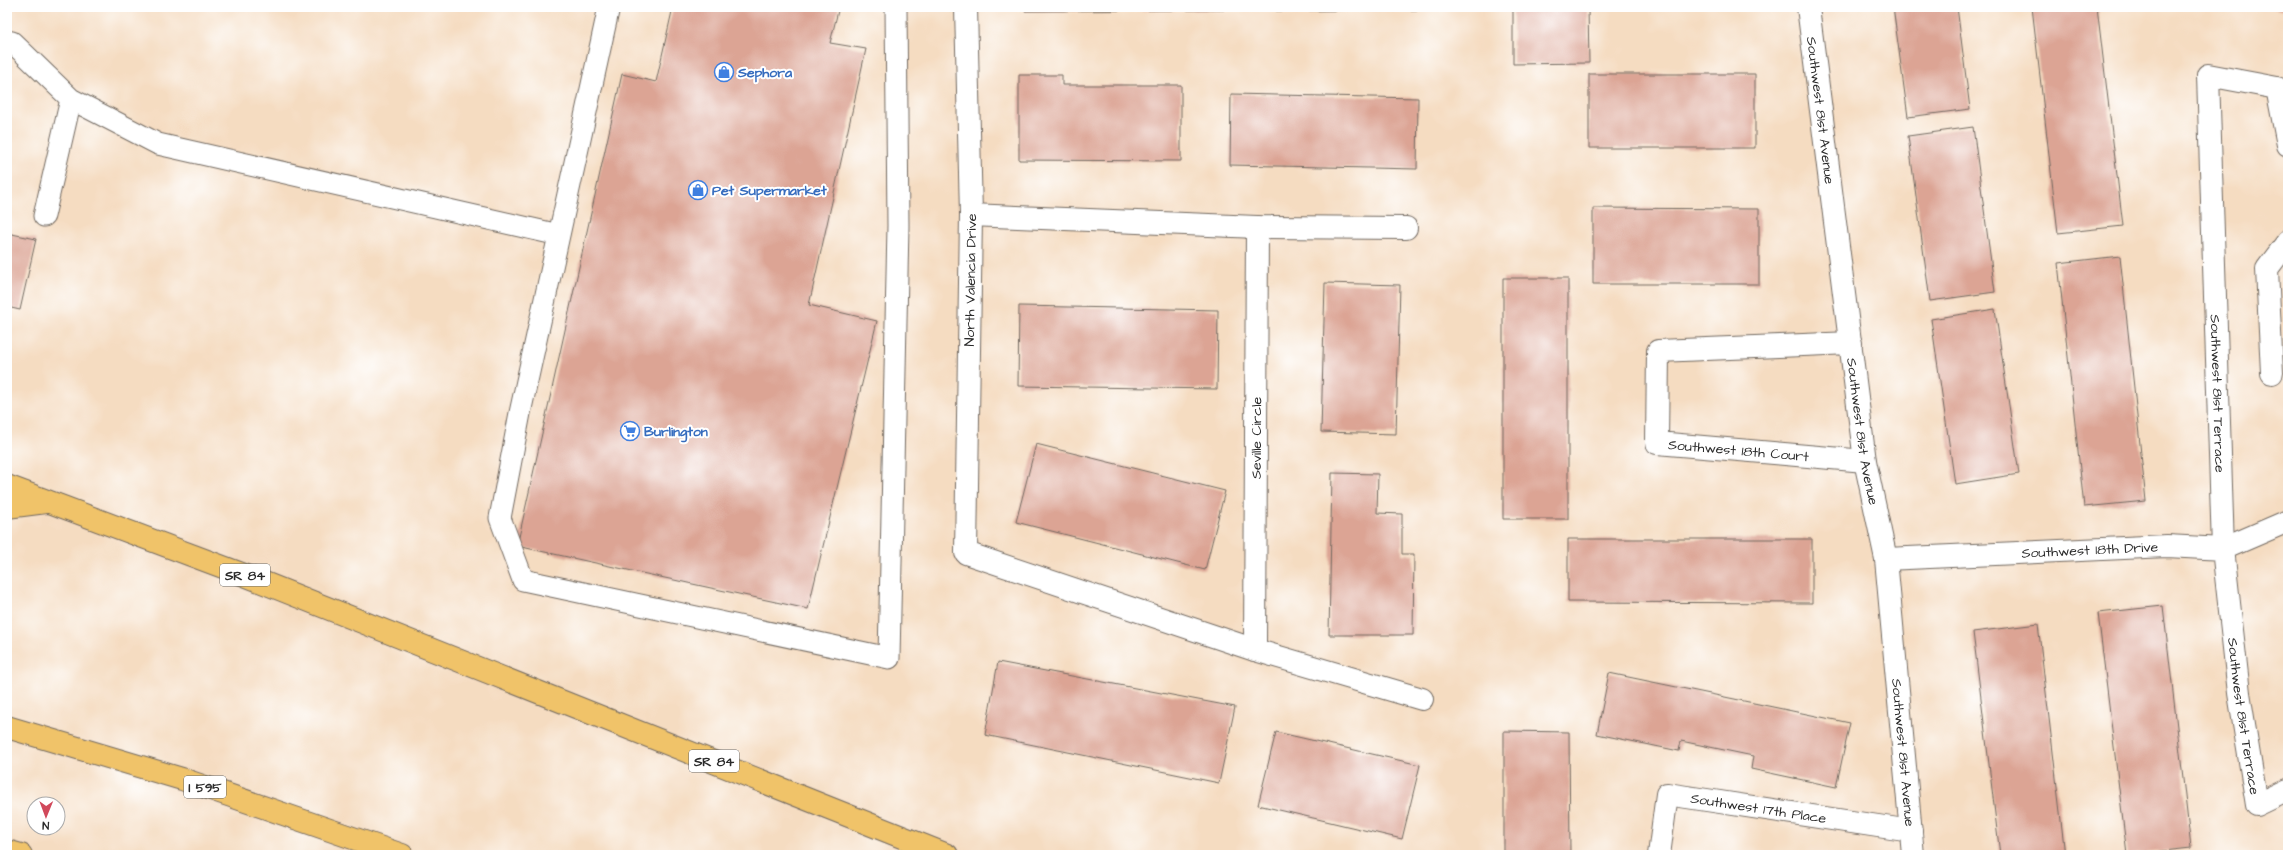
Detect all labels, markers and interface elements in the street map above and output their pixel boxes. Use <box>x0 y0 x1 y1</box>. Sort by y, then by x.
street label: Southwest 81st Avenue <box>1801 35 1839 186</box>
shop icon: Sephora <box>713 61 735 83</box>
place label: Sephora <box>737 63 793 83</box>
shop icon: Pet Supermarket <box>687 179 709 201</box>
place label: Pet Supermarket <box>712 181 827 201</box>
street label: North Valencia Drive <box>960 213 982 347</box>
street label: Southwest 81st Terrace <box>2205 314 2230 473</box>
street label: Southwest 81st Avenue <box>1841 357 1883 507</box>
street label: Seville Circle <box>1247 397 1267 479</box>
supermarket icon: Burlington <box>619 420 641 442</box>
place label: Burlington <box>644 422 708 443</box>
street label: Southwest 18th Court <box>1667 435 1810 467</box>
street label: Southwest 18th Drive <box>2021 537 2159 564</box>
road number: SR 84 <box>220 564 270 586</box>
street label: Southwest 81st Terrace <box>2222 637 2264 797</box>
street label: Southwest 81st Avenue <box>1886 678 1919 828</box>
road number: SR 84 <box>689 750 739 772</box>
road number: I 595 <box>184 776 226 798</box>
street label: Southwest 17th Place <box>1689 789 1828 829</box>
north arrow <box>26 796 66 836</box>
text: N <box>42 818 49 833</box>

